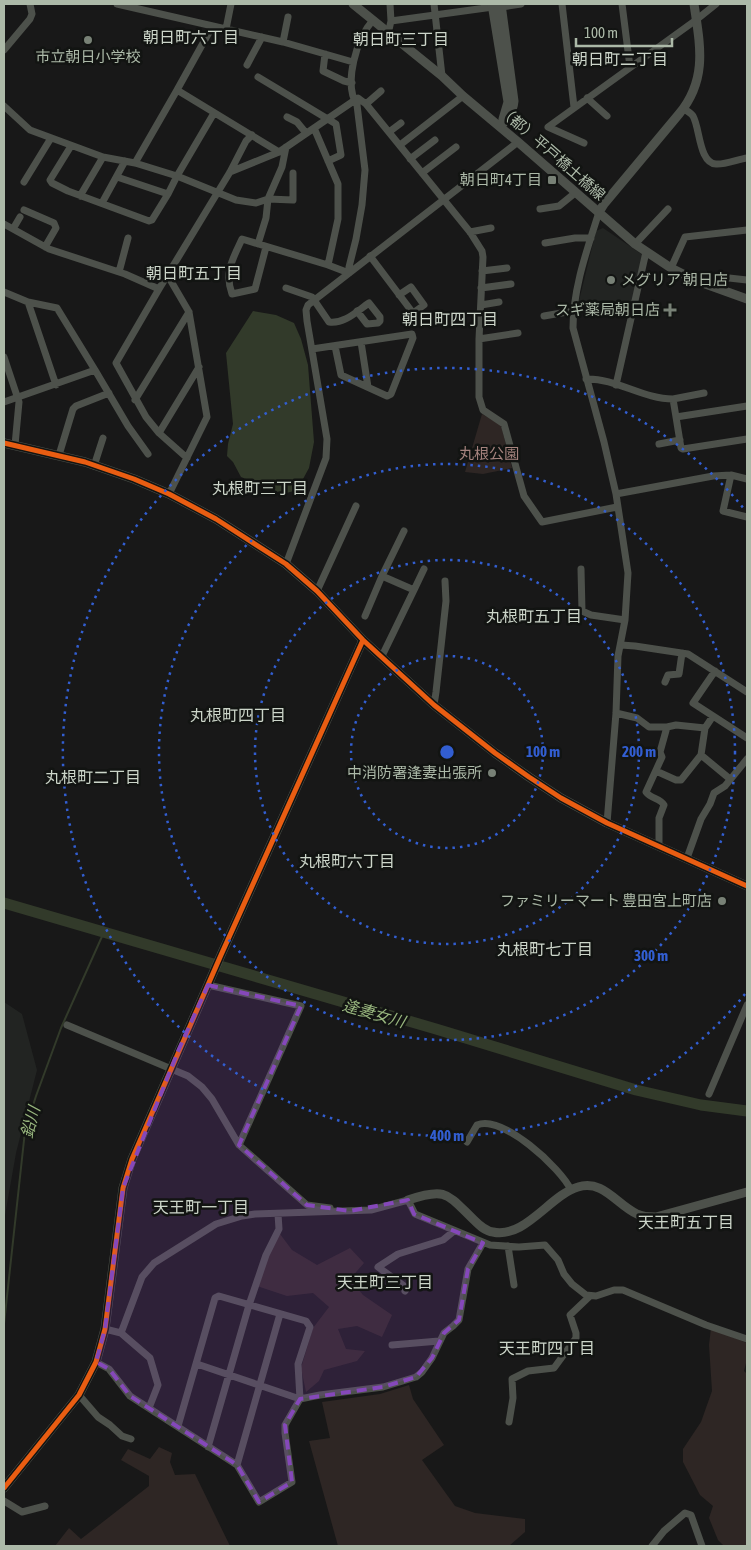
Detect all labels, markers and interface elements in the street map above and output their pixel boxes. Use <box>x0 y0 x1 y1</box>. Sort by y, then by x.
scale bar <box>576 15 672 47</box>
text: 100 m <box>584 24 618 41</box>
district label: 朝日町六丁目 <box>143 28 239 46</box>
district label: 朝日町三丁目 <box>353 30 449 48</box>
marker: 市立朝日小学校 <box>82 34 94 46</box>
place label: 市立朝日小学校 <box>35 48 141 65</box>
district label: 朝日町二丁目 <box>572 50 668 68</box>
street label: （都）平戸橋土橋線 <box>496 102 609 203</box>
place label: 朝日町4丁目 <box>460 171 542 188</box>
marker: 朝日町4丁目 <box>546 174 558 186</box>
district label: 朝日町五丁目 <box>146 264 242 282</box>
place label: メグリア 朝日店 <box>621 271 728 288</box>
marker: メグリア 朝日店 <box>605 274 617 286</box>
place label: スギ薬局朝日店 <box>555 301 660 318</box>
marker: スギ薬局朝日店 <box>664 304 676 316</box>
district label: 朝日町四丁目 <box>402 310 498 328</box>
park label: 丸根公園 <box>459 445 519 462</box>
district label: 丸根町三丁目 <box>212 479 308 497</box>
district label: 丸根町五丁目 <box>486 607 582 625</box>
district label: 丸根町四丁目 <box>190 706 286 724</box>
centre of rings <box>438 743 456 761</box>
text: 100 m <box>526 743 560 760</box>
text: 200 m <box>622 743 656 760</box>
place label: 中消防署逢妻出張所 <box>347 764 482 781</box>
marker: 中消防署逢妻出張所 <box>486 767 498 779</box>
district label: 丸根町二丁目 <box>45 768 141 786</box>
district label: 丸根町六丁目 <box>299 852 395 870</box>
place label: ファミリーマート 豊田宮上町店 <box>500 892 712 909</box>
marker: ファミリーマート 豊田宮上町店 <box>716 895 728 907</box>
district label: 丸根町七丁目 <box>497 940 593 958</box>
text: 300 m <box>634 947 668 964</box>
water label: 逢妻女川 <box>341 996 409 1031</box>
water label: 鉛川 <box>17 1102 43 1140</box>
text: 400 m <box>429 1127 464 1144</box>
district label: 天王町一丁目 <box>153 1198 249 1216</box>
district label: 天王町五丁目 <box>638 1213 734 1231</box>
district label: 天王町三丁目 <box>337 1273 433 1291</box>
district label: 天王町四丁目 <box>499 1339 595 1357</box>

